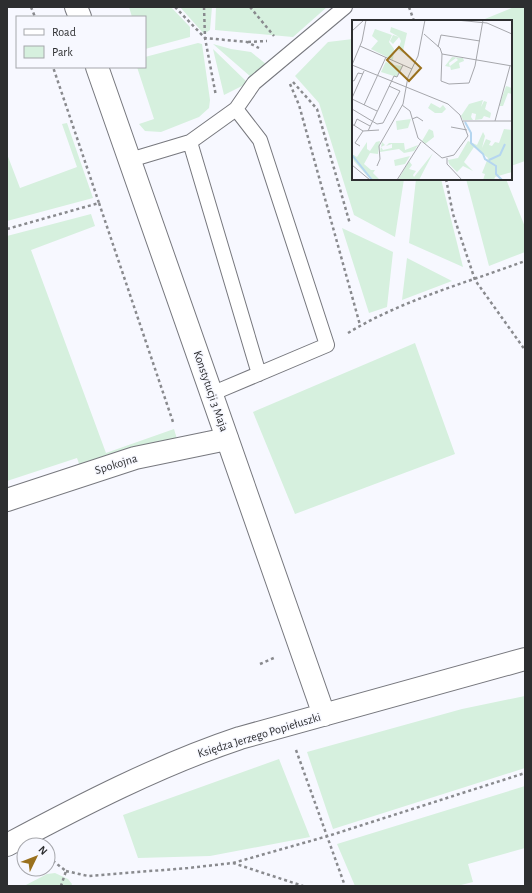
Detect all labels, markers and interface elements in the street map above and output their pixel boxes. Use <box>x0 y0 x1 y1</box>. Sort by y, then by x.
legend <box>16 16 146 68</box>
inset map <box>352 20 512 180</box>
text: Road <box>52 26 76 38</box>
text: Park <box>52 46 73 58</box>
street label: Konstytucji 3 Maja <box>191 349 231 434</box>
street label: Spokojna <box>93 452 139 477</box>
street label: Księdza Jerzego Popiełuszki <box>196 711 322 759</box>
north arrow <box>16 837 56 877</box>
text: N <box>36 844 50 857</box>

